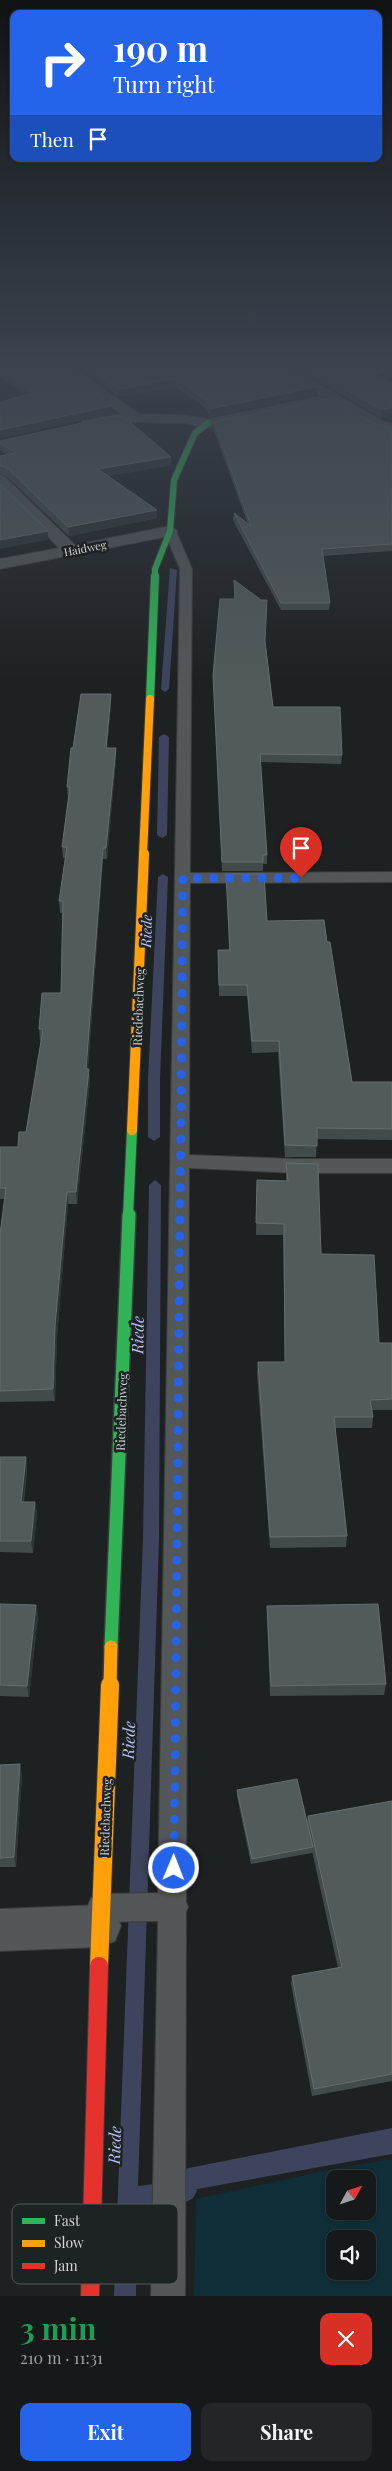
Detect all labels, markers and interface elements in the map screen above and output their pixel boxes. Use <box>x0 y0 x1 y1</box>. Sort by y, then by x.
text: 190 m <box>113 24 208 71</box>
icon: right <box>30 30 95 95</box>
text: Turn right <box>113 69 215 99</box>
icon: arrive <box>84 125 112 153</box>
text: Then <box>30 126 74 152</box>
street label: Haidweg <box>62 536 108 559</box>
pin <box>280 827 322 878</box>
icon: arrive <box>287 834 315 862</box>
water label: Riede <box>136 914 156 949</box>
street label: Riedebachweg <box>129 967 147 1046</box>
water label: Riede <box>126 1316 148 1355</box>
street label: Riedebachweg <box>112 1372 130 1451</box>
water label: Riede <box>117 1721 139 1760</box>
street label: Riedebachweg <box>96 1777 114 1856</box>
position arrow <box>147 1841 199 1893</box>
water label: Riede <box>103 2126 125 2165</box>
north arrow <box>326 2170 376 2220</box>
map controls <box>326 2170 376 2280</box>
legend <box>12 2204 178 2284</box>
text: Fast <box>54 2211 81 2230</box>
button: sound <box>326 2230 376 2280</box>
text: Slow <box>54 2233 84 2252</box>
text: Jam <box>53 2256 78 2275</box>
text: 3 min <box>20 2308 96 2348</box>
button: close <box>320 2313 372 2365</box>
text: 210 m · 11:31 <box>20 2347 103 2368</box>
button: Exit <box>20 2403 191 2461</box>
button: Share <box>201 2403 372 2461</box>

